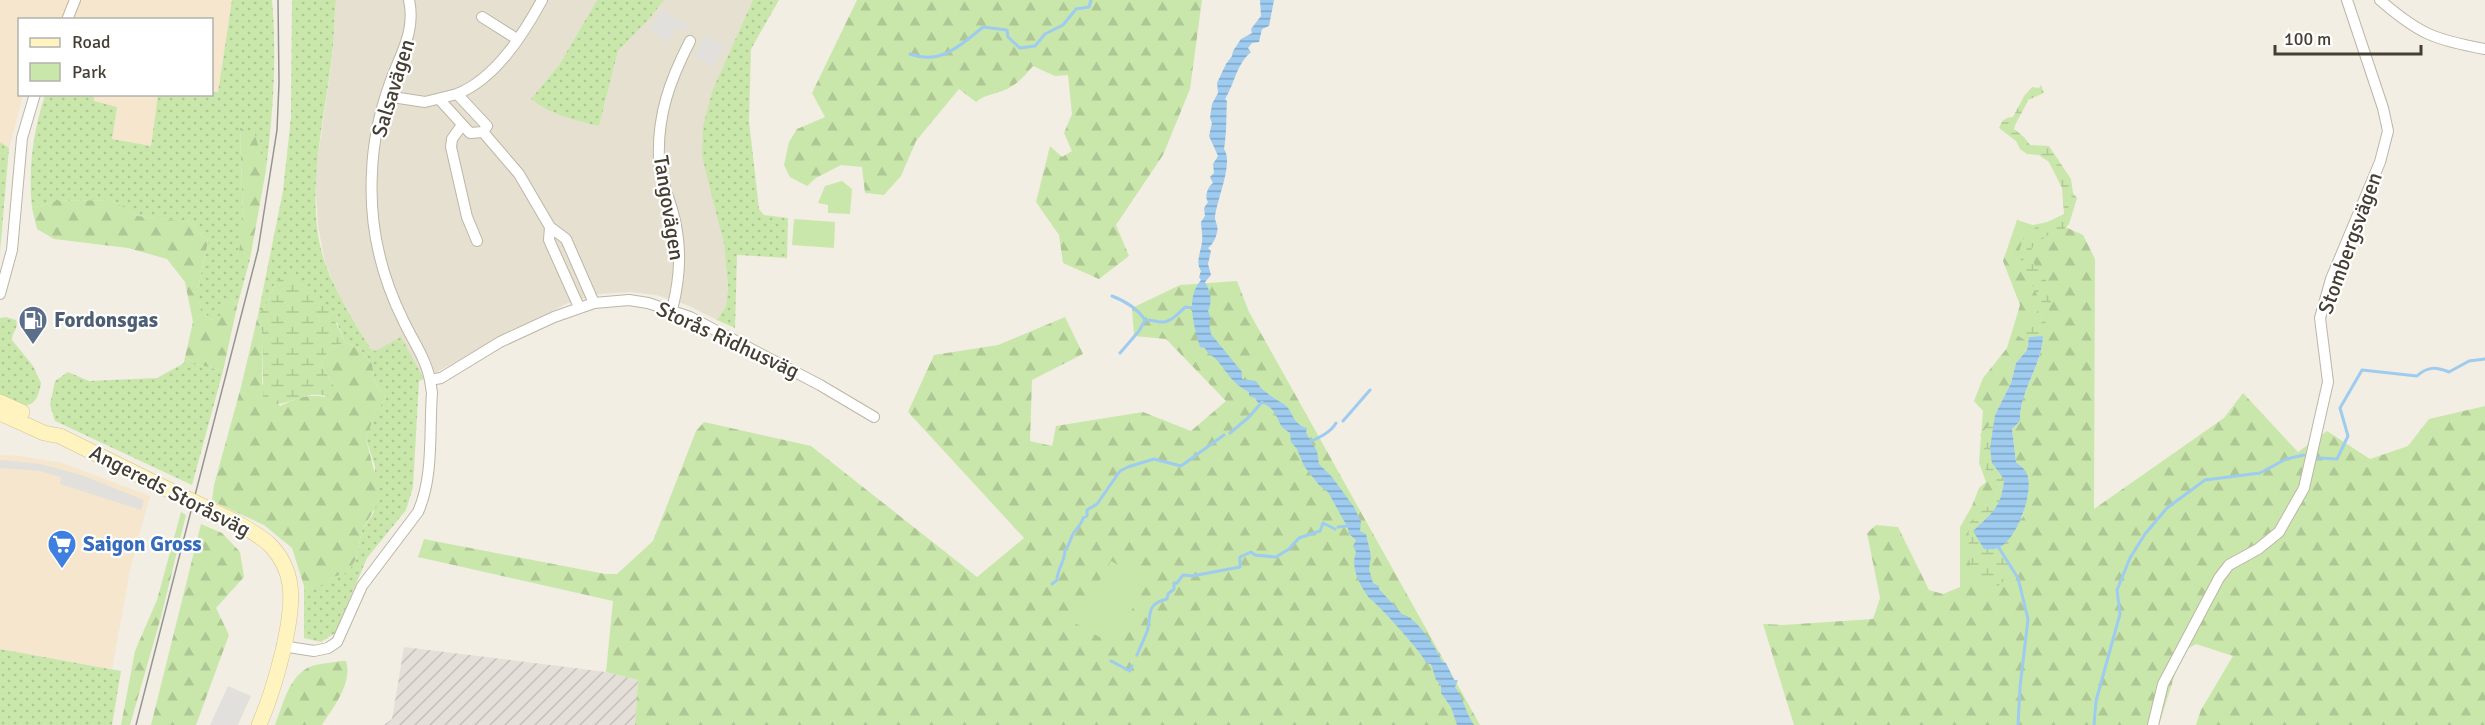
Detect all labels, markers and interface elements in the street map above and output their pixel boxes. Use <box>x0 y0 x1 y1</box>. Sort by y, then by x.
legend <box>18 18 213 96</box>
scale bar <box>2275 18 2420 56</box>
text: 100 m <box>2284 28 2331 50</box>
text: Road <box>72 31 111 53</box>
street label: Salsavägen <box>366 36 420 140</box>
text: Park <box>72 61 107 83</box>
street label: Tangovägen <box>648 154 690 262</box>
street label: Stombergsvägen <box>2312 169 2388 317</box>
street label: Storås Ridhusväg <box>653 296 803 384</box>
fuel station icon: Fordonsgas <box>17 304 49 346</box>
place label: Fordonsgas <box>54 307 158 333</box>
street label: Angereds Storåsväg <box>85 439 255 543</box>
supermarket icon: Saigon Gross <box>46 528 78 570</box>
place label: Saigon Gross <box>83 531 202 557</box>

